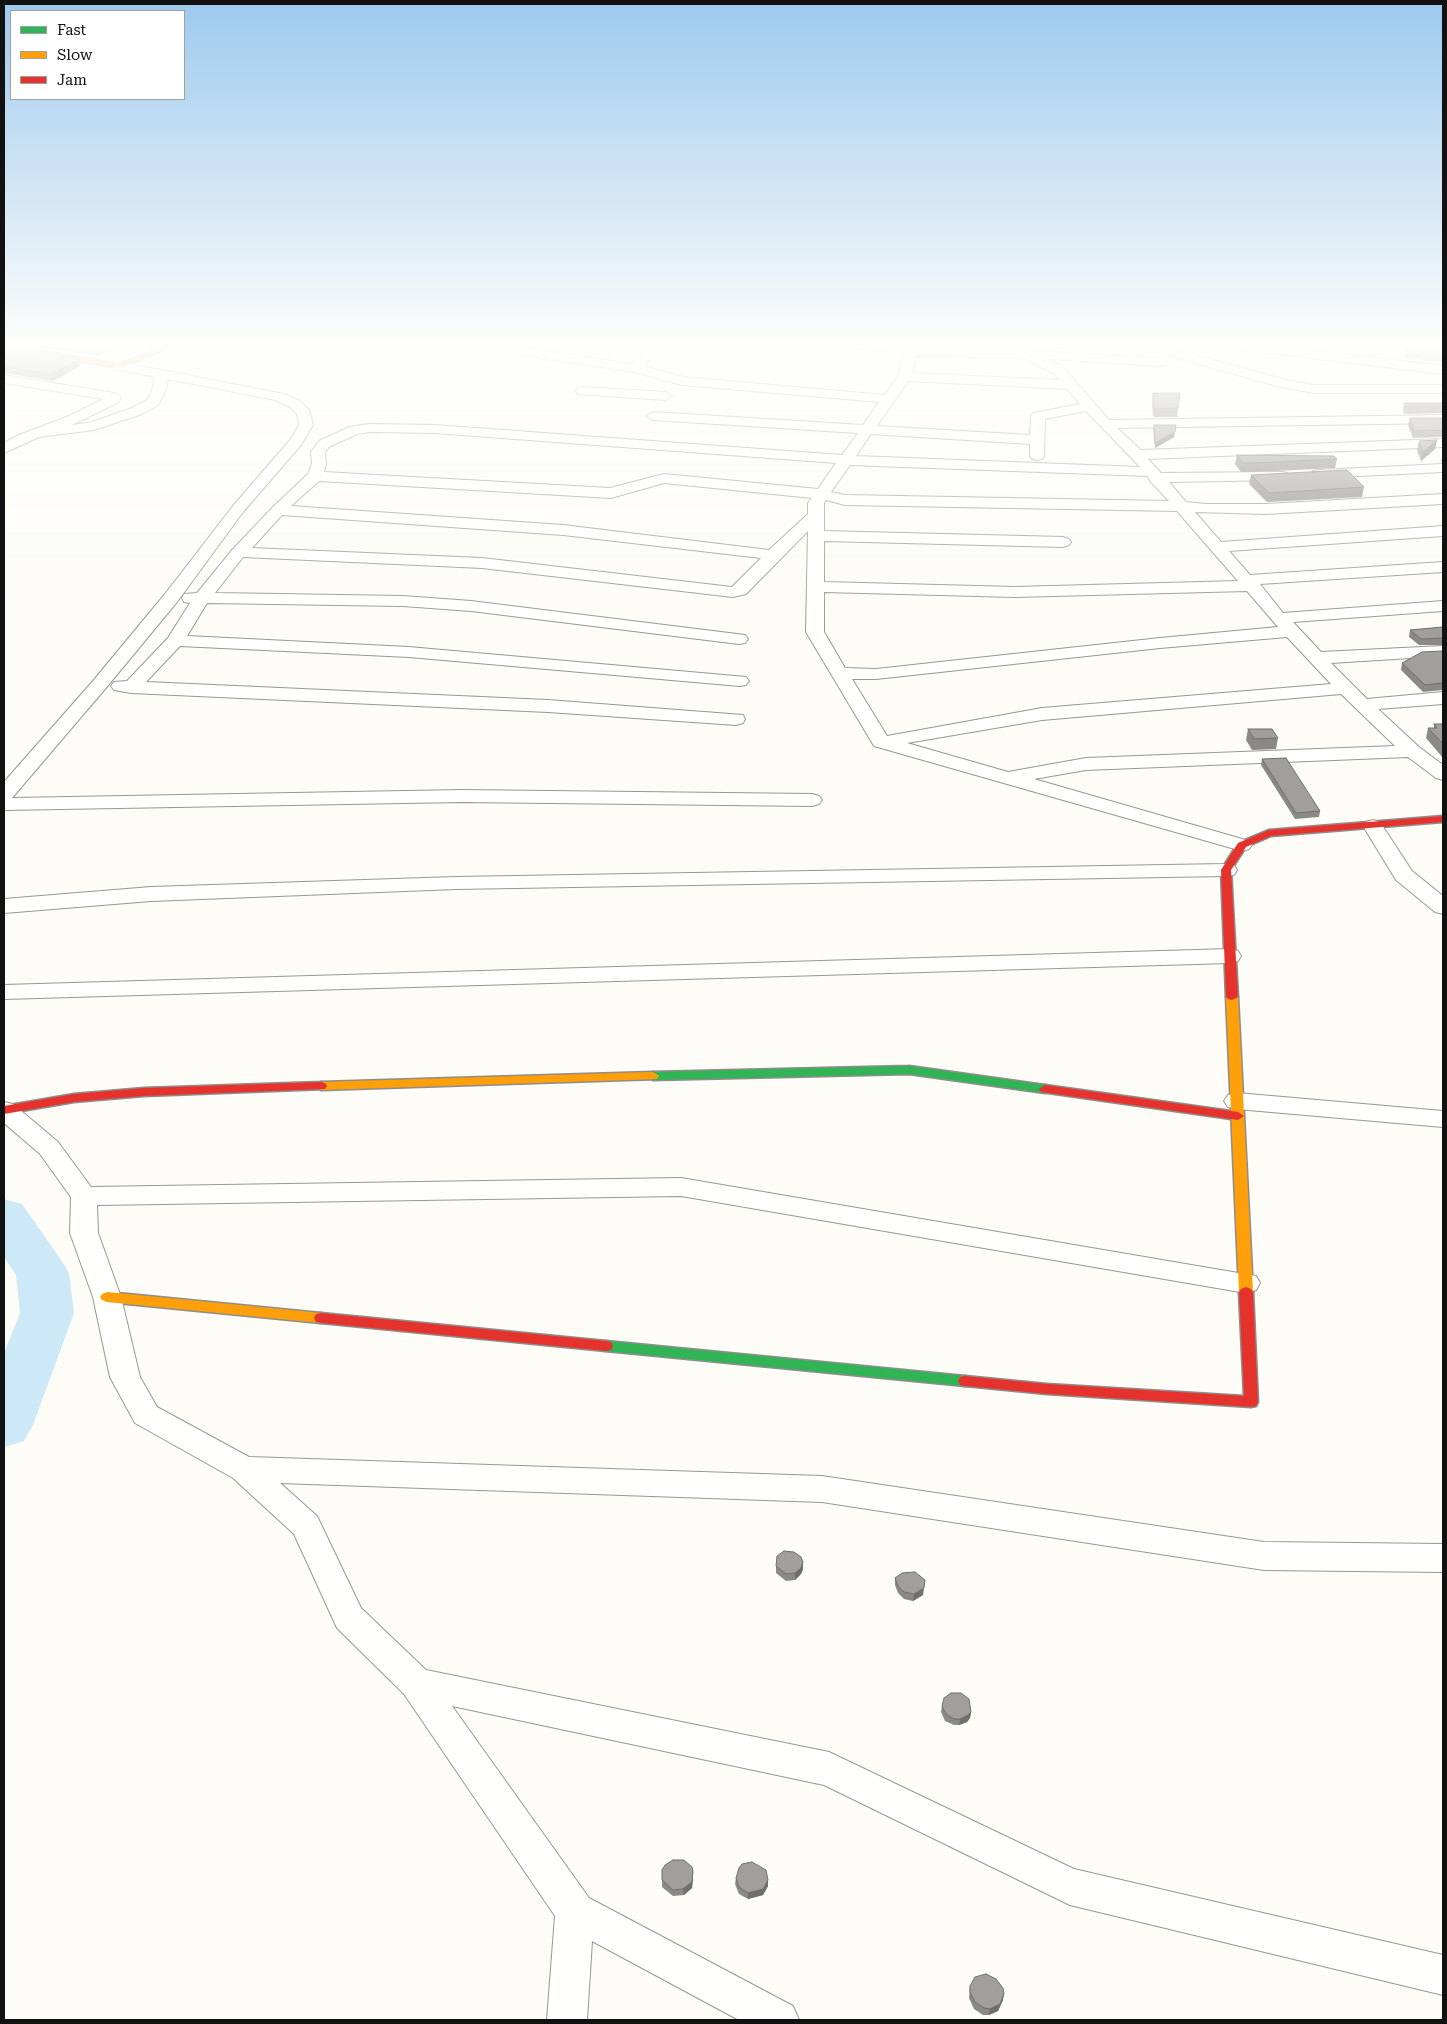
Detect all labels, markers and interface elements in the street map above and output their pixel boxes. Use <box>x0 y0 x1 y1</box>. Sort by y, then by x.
legend <box>10 10 185 100</box>
text: Fast <box>57 21 86 39</box>
text: Slow <box>57 46 92 64</box>
text: Jam <box>57 71 87 89</box>

